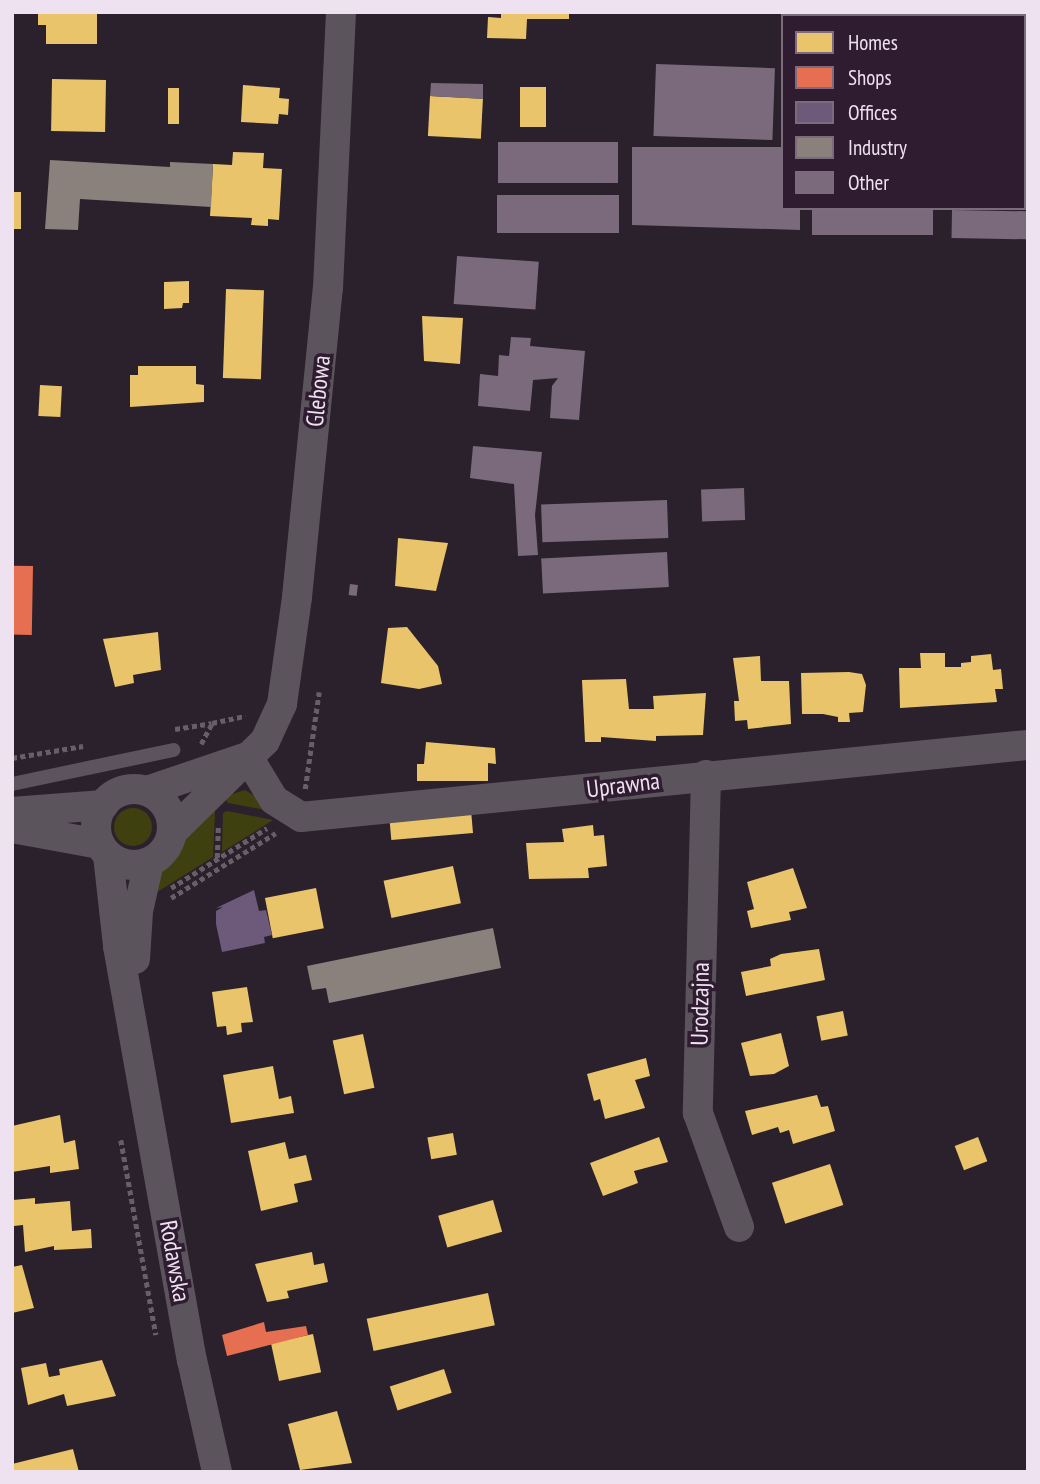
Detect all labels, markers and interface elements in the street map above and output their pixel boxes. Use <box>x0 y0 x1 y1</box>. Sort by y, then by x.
legend <box>781 14 1026 210</box>
text: Homes <box>848 29 898 56</box>
text: Shops <box>848 64 892 91</box>
text: Offices <box>848 99 897 126</box>
text: Industry <box>848 134 907 161</box>
text: Other <box>848 169 889 196</box>
street label: Glebowa <box>300 354 336 428</box>
street label: Uprawna <box>585 766 661 804</box>
street label: Urodzajna <box>685 962 715 1046</box>
street label: Rodawska <box>154 1218 196 1304</box>

